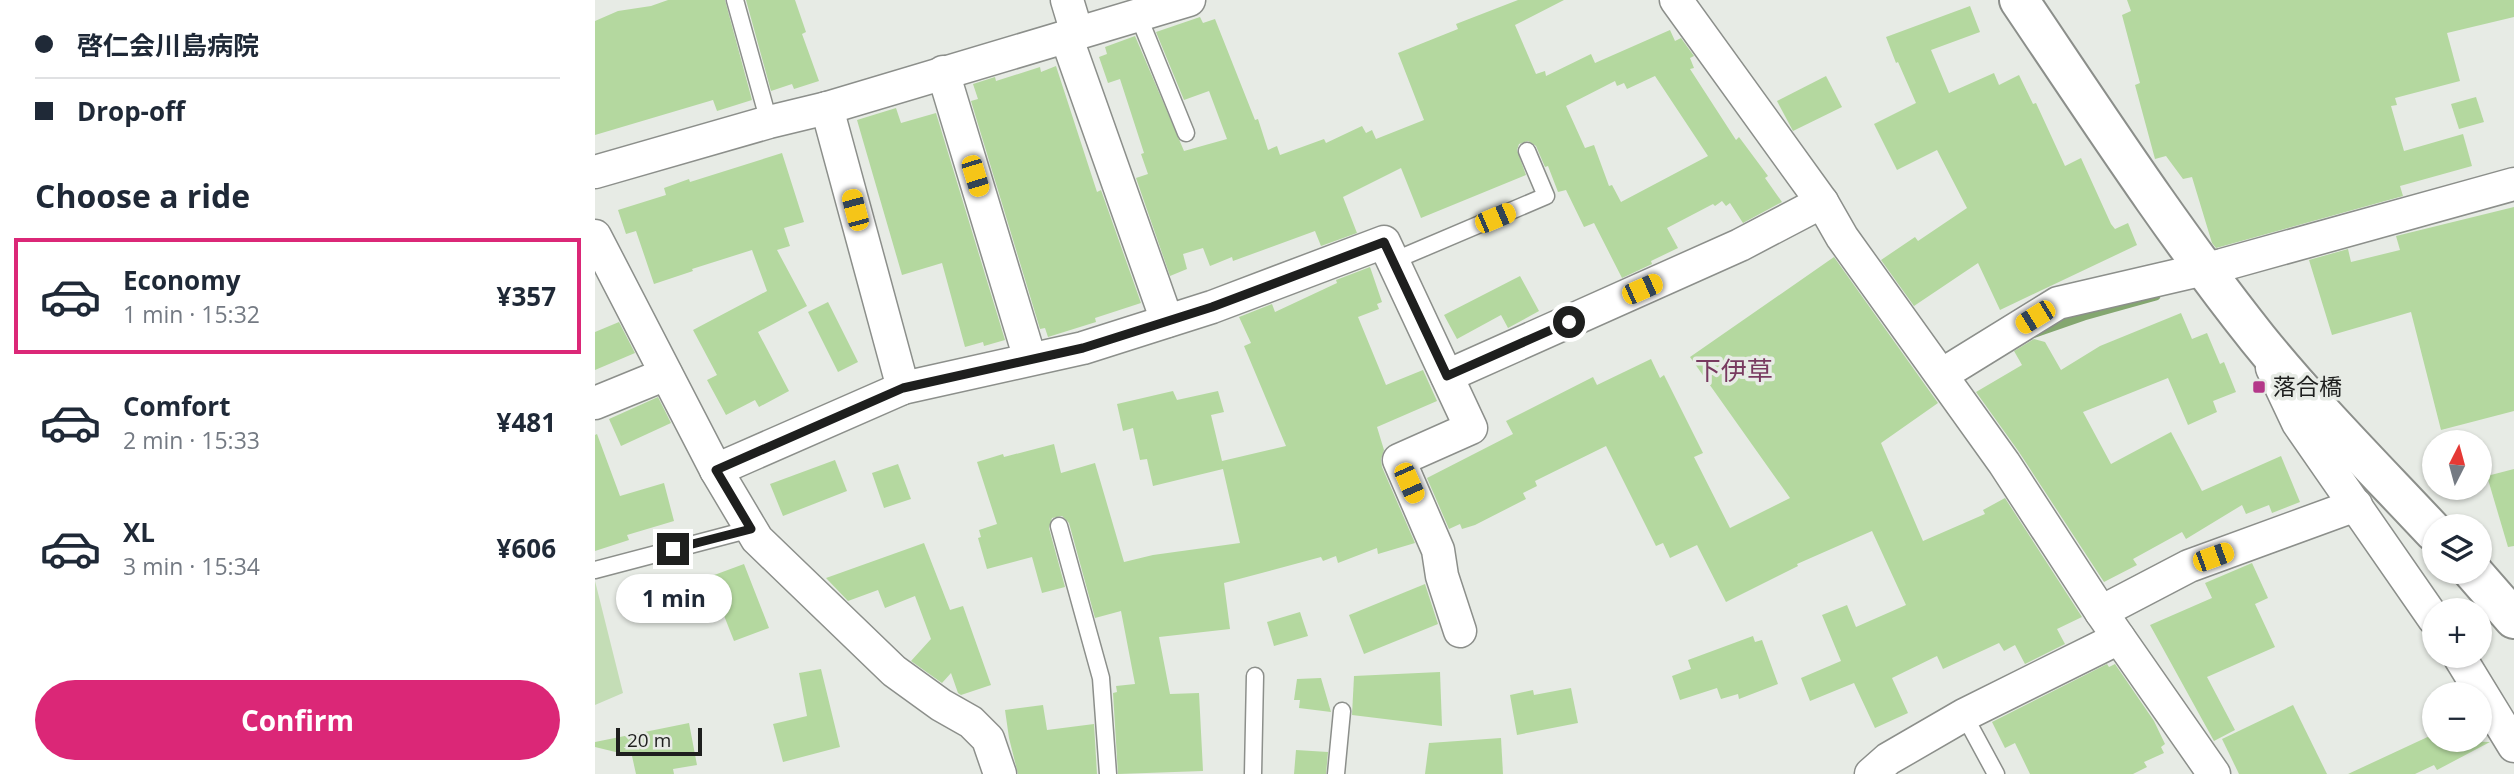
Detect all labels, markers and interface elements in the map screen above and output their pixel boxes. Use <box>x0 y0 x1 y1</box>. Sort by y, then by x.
text: 啓仁会川島病院 <box>77 27 259 63</box>
text: Drop-off <box>77 93 185 129</box>
car <box>959 153 992 199</box>
text: Choose a ride <box>35 174 250 217</box>
car <box>840 187 871 233</box>
car <box>1472 200 1519 236</box>
text: Economy <box>123 262 241 298</box>
icon: car <box>39 265 102 328</box>
car <box>1619 271 1666 307</box>
text: ¥357 <box>497 278 556 314</box>
car <box>2012 297 2059 337</box>
text: 1 min · 15:32 <box>123 298 260 330</box>
route start <box>1553 306 1585 338</box>
district label: 下伊草 <box>1695 352 1773 388</box>
place label: 落合橋 <box>2273 370 2342 402</box>
marker: 落合橋 <box>2251 379 2267 395</box>
text: Comfort <box>123 388 230 424</box>
icon: car <box>39 391 102 454</box>
text: ¥481 <box>497 404 556 440</box>
text: 2 min · 15:33 <box>123 424 260 456</box>
north arrow <box>2422 430 2492 500</box>
map controls <box>2422 430 2492 752</box>
car <box>1391 460 1428 506</box>
text: XL <box>123 514 155 550</box>
button: layers <box>2422 514 2492 584</box>
icon: car <box>39 517 102 580</box>
text: ¥606 <box>497 530 556 566</box>
route end <box>657 533 689 565</box>
car <box>2190 540 2237 574</box>
text: 3 min · 15:34 <box>123 550 260 582</box>
callout: 1 min <box>615 574 731 622</box>
text: 1 min <box>642 582 706 614</box>
button: + <box>2422 598 2492 668</box>
button: Confirm <box>35 680 560 760</box>
button: − <box>2422 682 2492 752</box>
scale bar <box>616 725 702 757</box>
text: 20 m <box>627 727 671 753</box>

